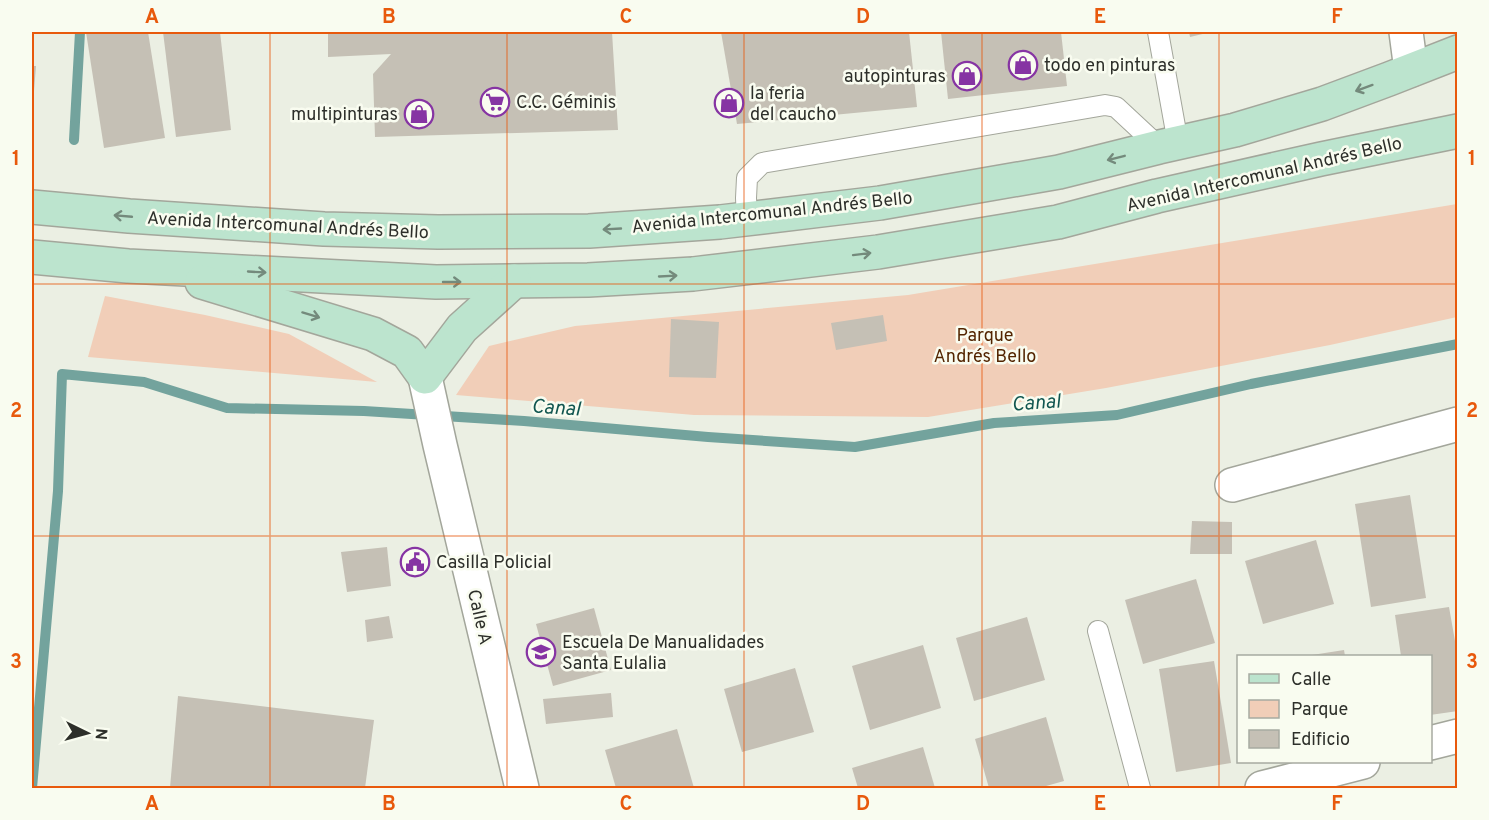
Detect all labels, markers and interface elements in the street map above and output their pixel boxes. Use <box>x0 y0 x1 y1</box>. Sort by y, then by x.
text: A <box>145 5 159 31</box>
text: B <box>382 5 396 31</box>
text: C <box>620 5 632 31</box>
text: D <box>856 5 870 31</box>
text: E <box>1094 5 1106 31</box>
text: F <box>1331 5 1343 31</box>
shop icon: todo en pinturas <box>1007 49 1039 81</box>
place label: todo en pinturas <box>1044 55 1175 78</box>
shop icon: autopinturas <box>951 60 983 92</box>
place label: autopinturas <box>844 66 946 89</box>
place label: la feria del caucho <box>750 83 837 127</box>
one-way arrow <box>1355 84 1374 95</box>
supermarket icon: C.C. Géminis <box>479 86 511 118</box>
shop icon: la feria del caucho <box>713 87 745 119</box>
place label: C.C. Géminis <box>516 92 616 115</box>
shop icon: multipinturas <box>403 98 435 130</box>
place label: multipinturas <box>291 104 398 127</box>
street label: Avenida Intercomunal Andrés Bello <box>1124 133 1404 218</box>
text: 1 <box>12 147 20 173</box>
text: 1 <box>1468 147 1476 173</box>
one-way arrow <box>1107 152 1126 164</box>
street label: Avenida Intercomunal Andrés Bello <box>631 187 914 240</box>
street label: Avenida Intercomunal Andrés Bello <box>146 208 429 245</box>
one-way arrow <box>114 210 134 221</box>
one-way arrow <box>602 224 622 235</box>
one-way arrow <box>851 248 871 259</box>
one-way arrow <box>247 267 267 278</box>
one-way arrow <box>658 270 678 281</box>
one-way arrow <box>442 276 462 288</box>
one-way arrow <box>301 310 320 321</box>
park label: Parque Andrés Bello <box>934 325 1036 369</box>
water label: Canal <box>1011 389 1062 419</box>
water label: Canal <box>531 394 582 424</box>
text: 2 <box>10 399 22 425</box>
text: 2 <box>1466 399 1478 425</box>
public building icon: Casilla Policial <box>399 546 431 578</box>
place label: Casilla Policial <box>436 552 552 575</box>
street label: Calle A <box>461 587 496 647</box>
place label: Escuela De Manualidades Santa Eulalia <box>562 632 764 676</box>
school or university icon: Escuela De Manualidades Santa Eulalia <box>525 636 557 668</box>
text: 3 <box>10 650 22 676</box>
text: 3 <box>1466 650 1478 676</box>
legend <box>1237 655 1432 763</box>
text: Calle <box>1291 669 1331 692</box>
text: Parque <box>1291 699 1348 722</box>
north arrow <box>57 703 117 763</box>
text: N <box>89 728 110 741</box>
text: Edificio <box>1291 729 1350 752</box>
text: A <box>145 792 159 818</box>
text: B <box>382 792 396 818</box>
text: C <box>620 792 632 818</box>
text: D <box>856 792 870 818</box>
text: E <box>1094 792 1106 818</box>
text: F <box>1331 792 1343 818</box>

